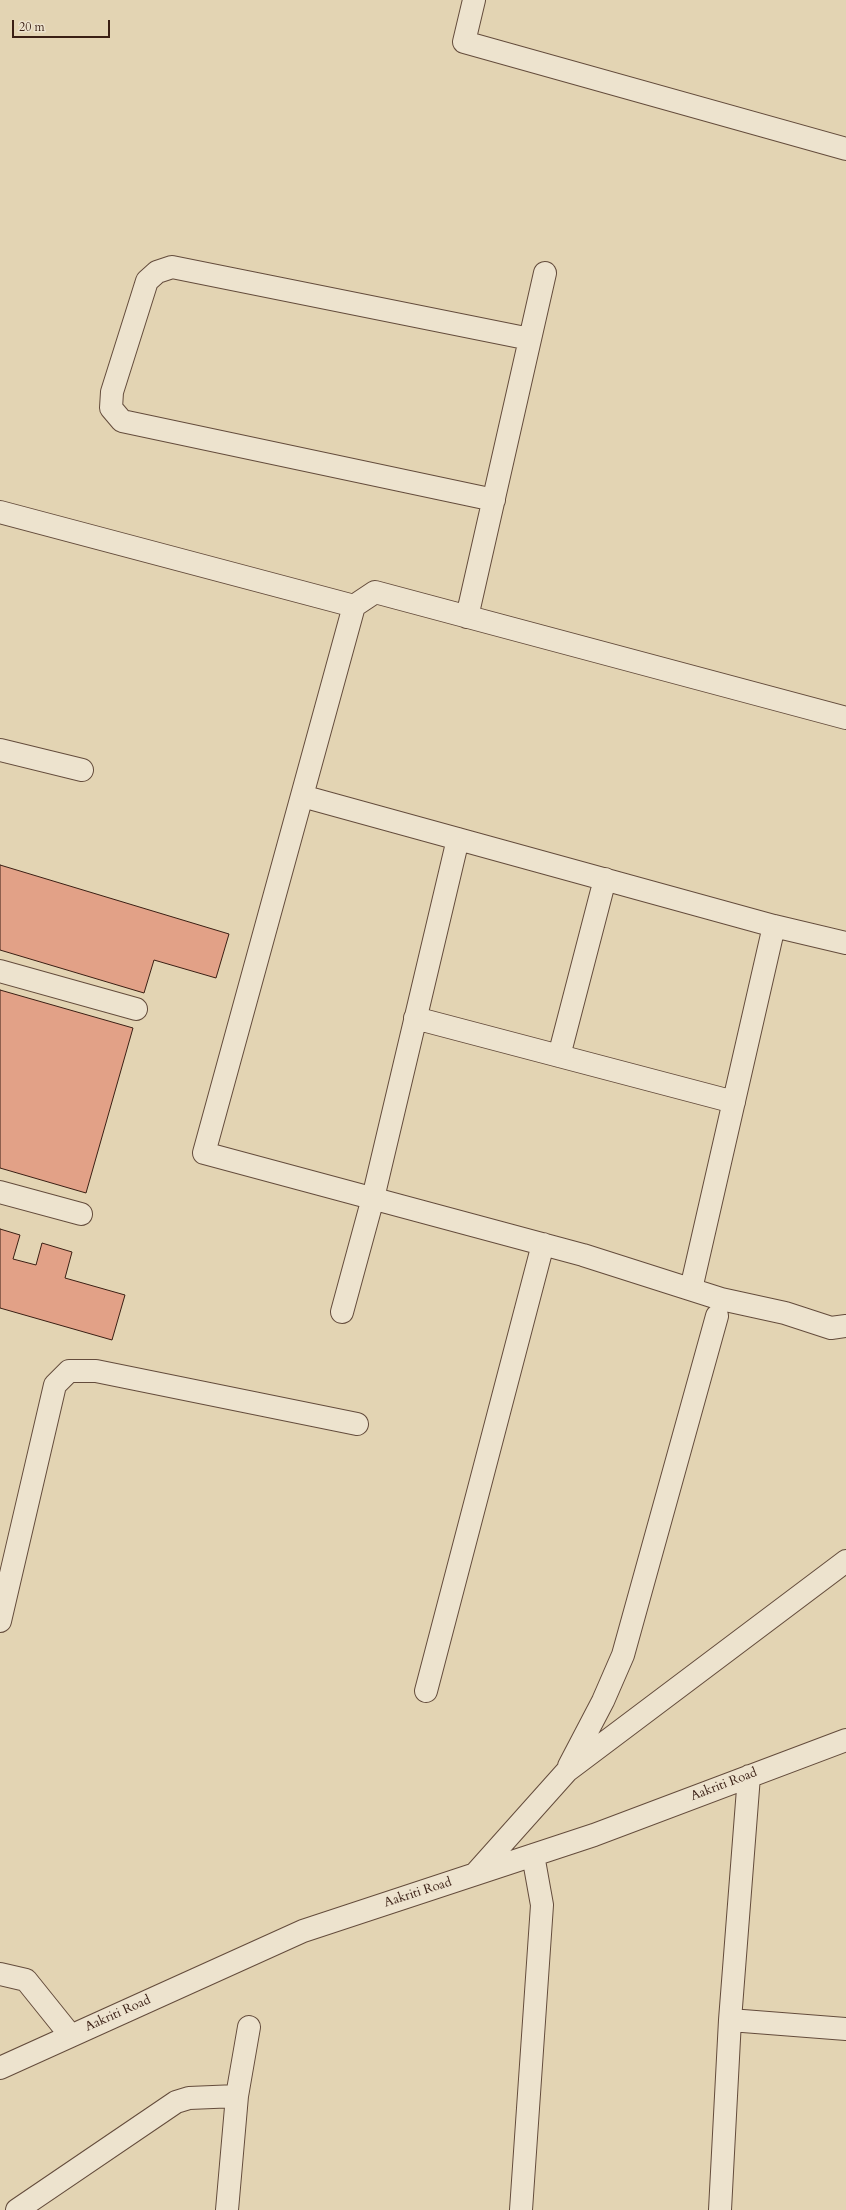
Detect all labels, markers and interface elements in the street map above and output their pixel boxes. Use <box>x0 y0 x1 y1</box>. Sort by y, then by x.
scale bar <box>14 12 112 38</box>
text: 20 m <box>19 19 45 35</box>
street label: Aakriti Road <box>689 1765 759 1805</box>
street label: Aakriti Road <box>382 1875 454 1911</box>
street label: Aakriti Road <box>83 1993 153 2035</box>

